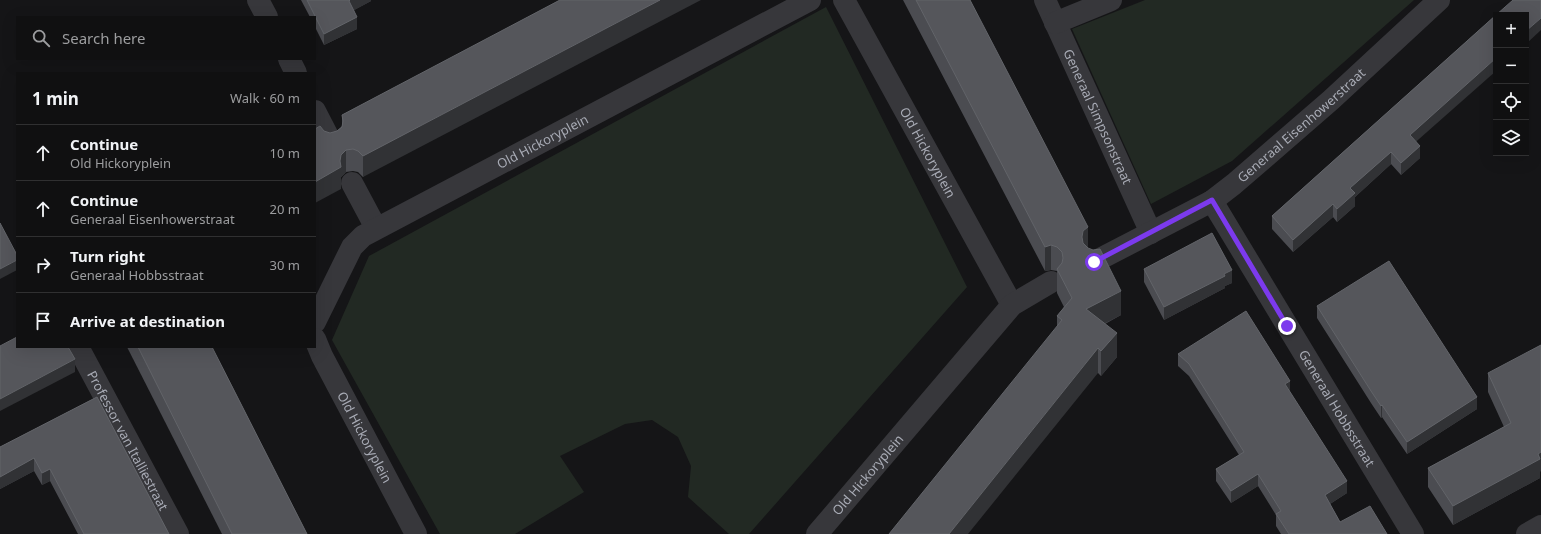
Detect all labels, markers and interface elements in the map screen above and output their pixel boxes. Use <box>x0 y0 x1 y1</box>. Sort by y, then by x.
map controls <box>1493 12 1529 156</box>
button: + <box>1493 12 1529 48</box>
search box <box>16 16 316 60</box>
icon: search <box>30 27 52 49</box>
text: Search here <box>62 28 145 48</box>
street label: Generaal Simpsonstraat <box>1059 46 1137 187</box>
button: − <box>1493 48 1529 84</box>
street label: Generaal Eisenhowerstraat <box>1233 64 1369 186</box>
button: locate <box>1493 84 1529 120</box>
text: 1 min <box>32 87 79 110</box>
text: Walk · 60 m <box>230 89 300 107</box>
street label: Old Hickoryplein <box>896 104 960 201</box>
street label: Old Hickoryplein <box>493 110 591 173</box>
button: layers <box>1493 120 1529 156</box>
text: Continue <box>70 134 138 154</box>
icon: ahead <box>32 142 54 164</box>
text: 10 m <box>270 144 300 162</box>
text: Old Hickoryplein <box>70 154 171 172</box>
text: Continue <box>70 190 138 210</box>
icon: ahead <box>32 198 54 220</box>
text: 20 m <box>270 200 300 218</box>
text: Generaal Eisenhowerstraat <box>70 210 235 228</box>
text: Turn right <box>70 246 145 266</box>
route start <box>1085 253 1103 271</box>
icon: right <box>32 254 54 276</box>
text: 30 m <box>270 256 300 274</box>
text: Generaal Hobbsstraat <box>70 266 204 284</box>
icon: arrive <box>32 310 54 332</box>
text: Arrive at destination <box>70 311 225 331</box>
route end <box>1278 317 1296 335</box>
street label: Generaal Hobbsstraat <box>1295 346 1379 470</box>
street label: Professor van Italliestraat <box>83 367 173 514</box>
street label: Old Hickoryplein <box>333 388 396 486</box>
street label: Old Hickoryplein <box>828 430 907 519</box>

